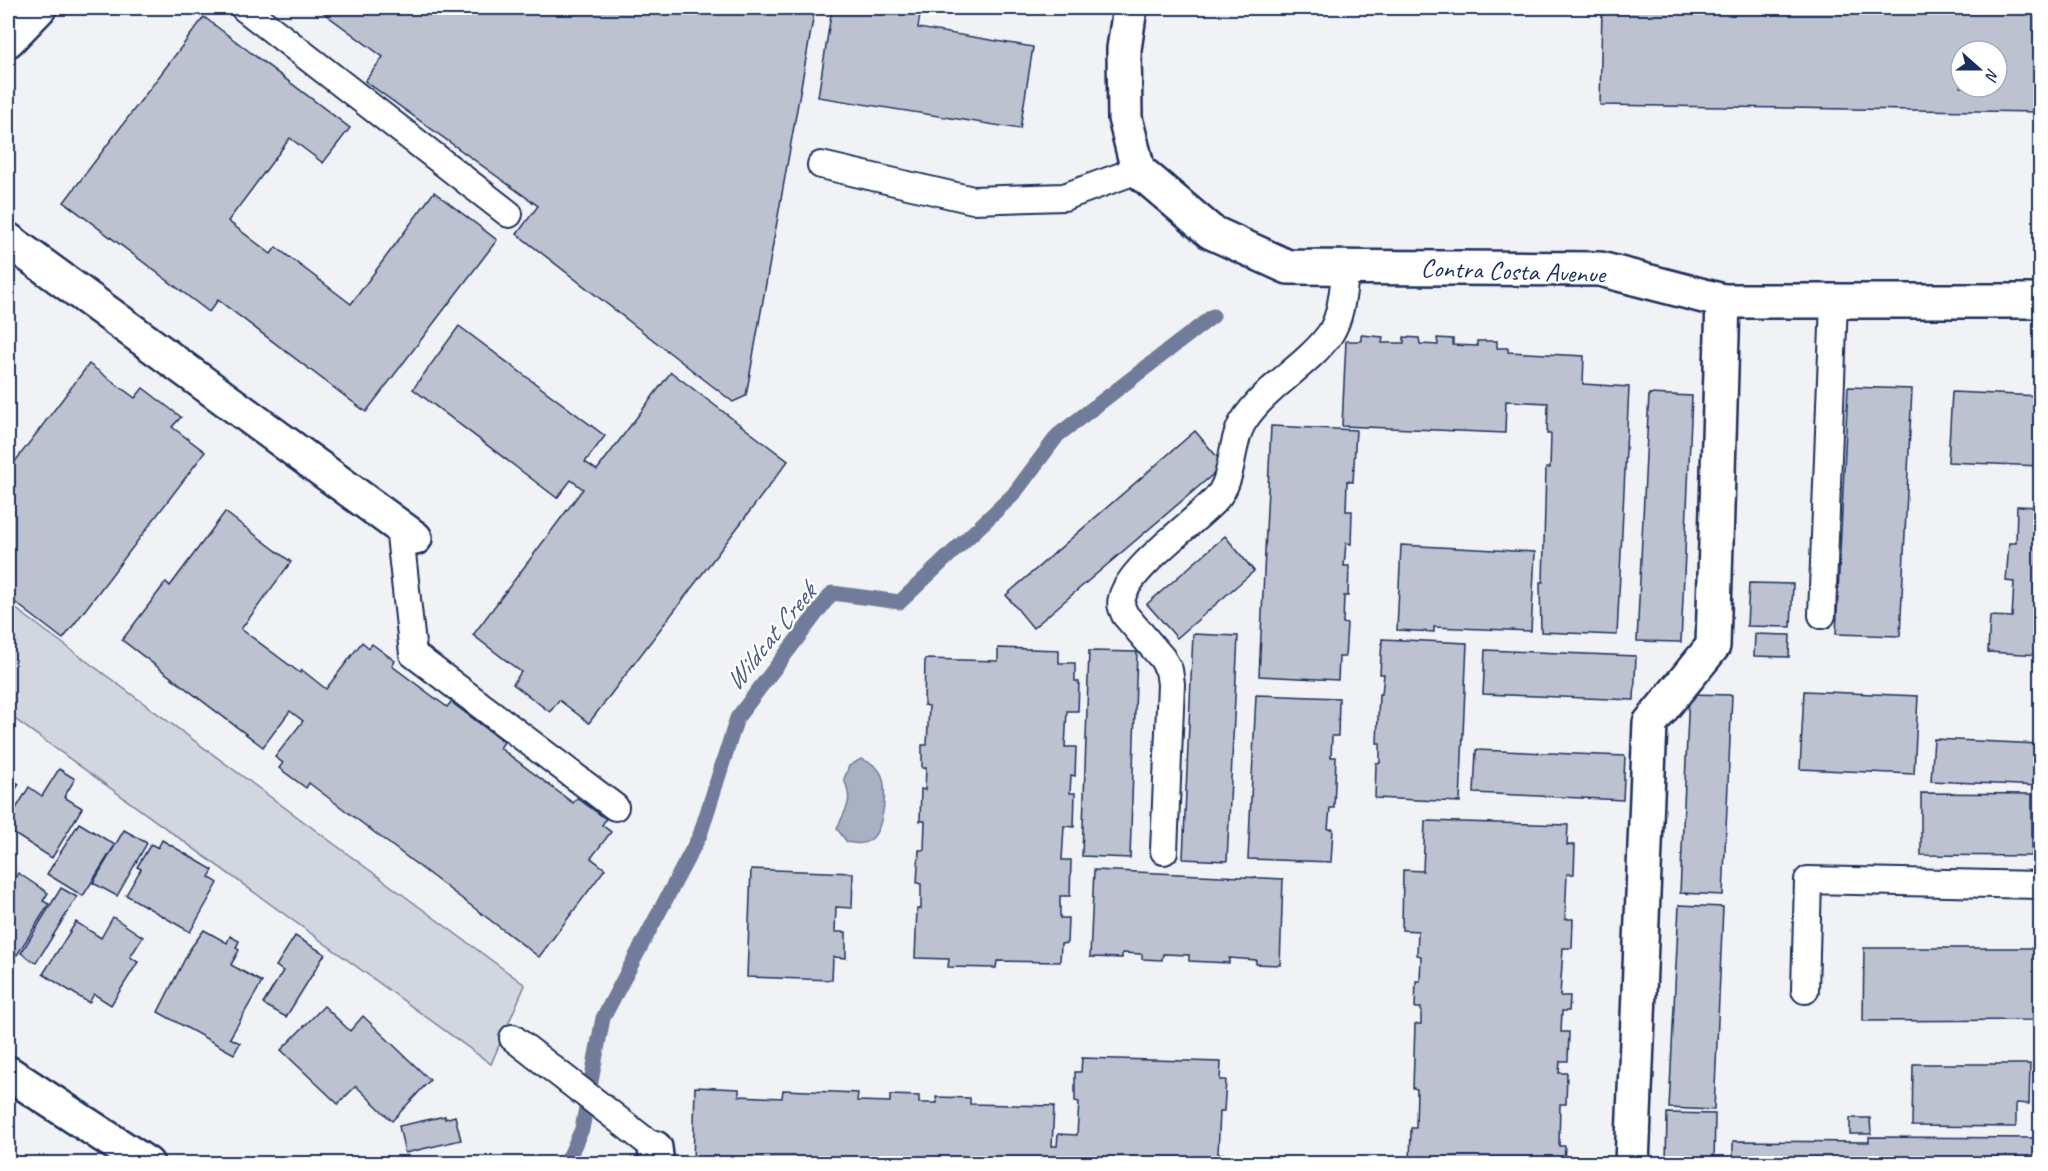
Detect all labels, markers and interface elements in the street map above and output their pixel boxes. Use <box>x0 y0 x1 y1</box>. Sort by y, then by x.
north arrow <box>1949 39 2009 99</box>
text: N <box>1980 66 2003 85</box>
street label: Contra Costa Avenue <box>1420 251 1608 291</box>
water label: Wildcat Creek <box>717 573 826 697</box>

